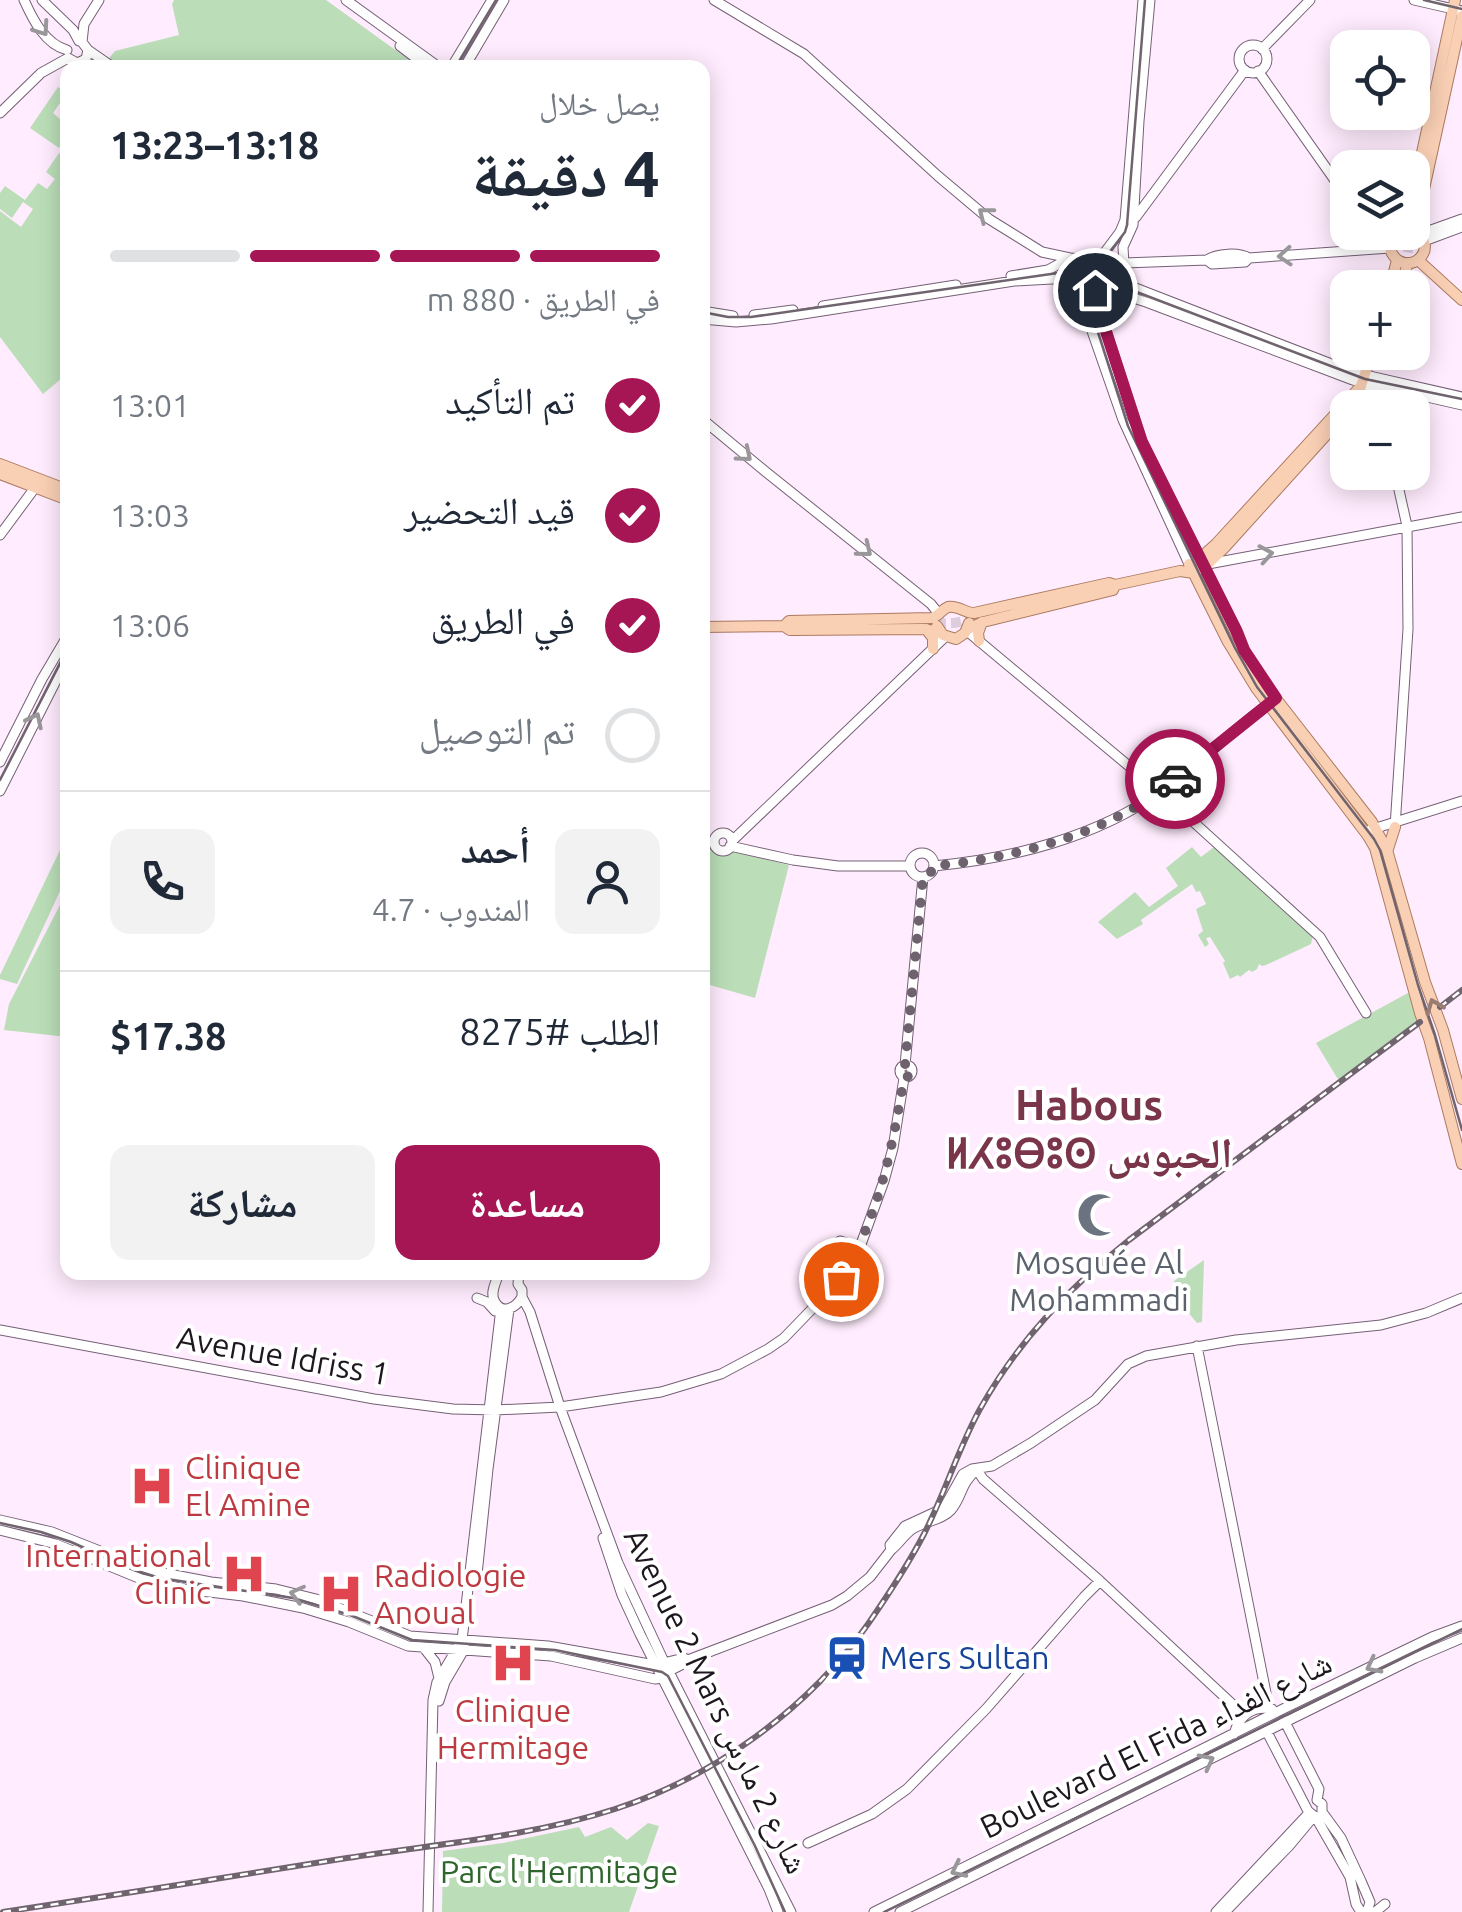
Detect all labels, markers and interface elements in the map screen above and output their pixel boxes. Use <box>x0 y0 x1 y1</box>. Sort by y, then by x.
one-way arrow <box>30 18 48 36</box>
map controls <box>1330 30 1430 490</box>
button: locate <box>1330 30 1430 130</box>
text: يصل خلال <box>539 85 660 121</box>
text: 13:18–13:23 <box>110 124 319 166</box>
text: 4 دقيقة <box>471 136 660 209</box>
button: layers <box>1330 150 1430 250</box>
one-way arrow <box>978 208 996 226</box>
one-way arrow <box>1276 244 1292 266</box>
pin <box>1053 248 1138 333</box>
icon: home <box>1068 263 1123 318</box>
button: + <box>1330 270 1430 370</box>
text: في الطريق · 880 m <box>427 281 660 317</box>
icon: check <box>605 378 660 433</box>
text: تم التأكيد <box>445 379 575 421</box>
text: 13:01 <box>110 387 190 423</box>
button: − <box>1330 390 1430 490</box>
one-way arrow <box>734 443 752 461</box>
icon: check <box>605 488 660 543</box>
text: قيد التحضير <box>404 489 575 531</box>
text: 13:03 <box>110 497 190 533</box>
one-way arrow <box>854 538 872 556</box>
one-way arrow <box>1257 544 1274 565</box>
icon: check <box>605 598 660 653</box>
text: في الطريق <box>430 599 575 641</box>
text: 13:06 <box>110 607 190 643</box>
text: تم التوصيل <box>419 709 575 751</box>
one-way arrow <box>22 712 42 730</box>
courier <box>1125 729 1225 829</box>
icon: car <box>1148 752 1203 807</box>
text: أحمد <box>460 828 530 870</box>
button: phone <box>110 829 215 934</box>
button: person <box>555 829 660 934</box>
text: المندوب · 4.7 <box>372 891 530 927</box>
one-way arrow <box>1425 998 1446 1015</box>
text: الطلب #8275 <box>459 1010 660 1052</box>
text: $17.38 <box>110 1015 227 1057</box>
district label: Habous ⵍⵃⵓⴱⵓⵙ الحبوس <box>945 1081 1233 1179</box>
button: مشاركة <box>110 1145 375 1260</box>
button: مساعدة <box>395 1145 660 1260</box>
mosque icon: Mosquée Al Mohammadi <box>1075 1191 1123 1239</box>
pin <box>799 1237 884 1322</box>
place label: Mosquée Al Mohammadi <box>1009 1244 1189 1317</box>
icon: bag <box>814 1252 869 1307</box>
street label: Avenue Idriss 1 <box>174 1319 392 1391</box>
place label: Clinique El Amine <box>185 1449 311 1522</box>
hospital icon: Clinique El Amine <box>128 1462 176 1510</box>
street label: Avenue 2 Mars شارع 2 مارس <box>615 1522 816 1880</box>
place label: International Clinic <box>25 1537 211 1610</box>
hospital icon: International Clinic <box>220 1550 268 1598</box>
place label: Radiologie Anoual <box>374 1557 526 1630</box>
hospital icon: Radiologie Anoual <box>317 1570 365 1618</box>
one-way arrow <box>289 1585 306 1606</box>
station icon: Mers Sultan <box>823 1634 871 1682</box>
hospital icon: Clinique Hermitage <box>489 1639 537 1687</box>
place label: Mers Sultan <box>880 1639 1049 1675</box>
street label: Boulevard El Fida شارع الفداء <box>974 1643 1338 1848</box>
one-way arrow <box>1366 1654 1384 1673</box>
place label: Clinique Hermitage <box>437 1692 589 1765</box>
one-way arrow <box>1197 1754 1215 1773</box>
park label: Parc l'Hermitage <box>440 1853 678 1889</box>
one-way arrow <box>950 1858 968 1878</box>

